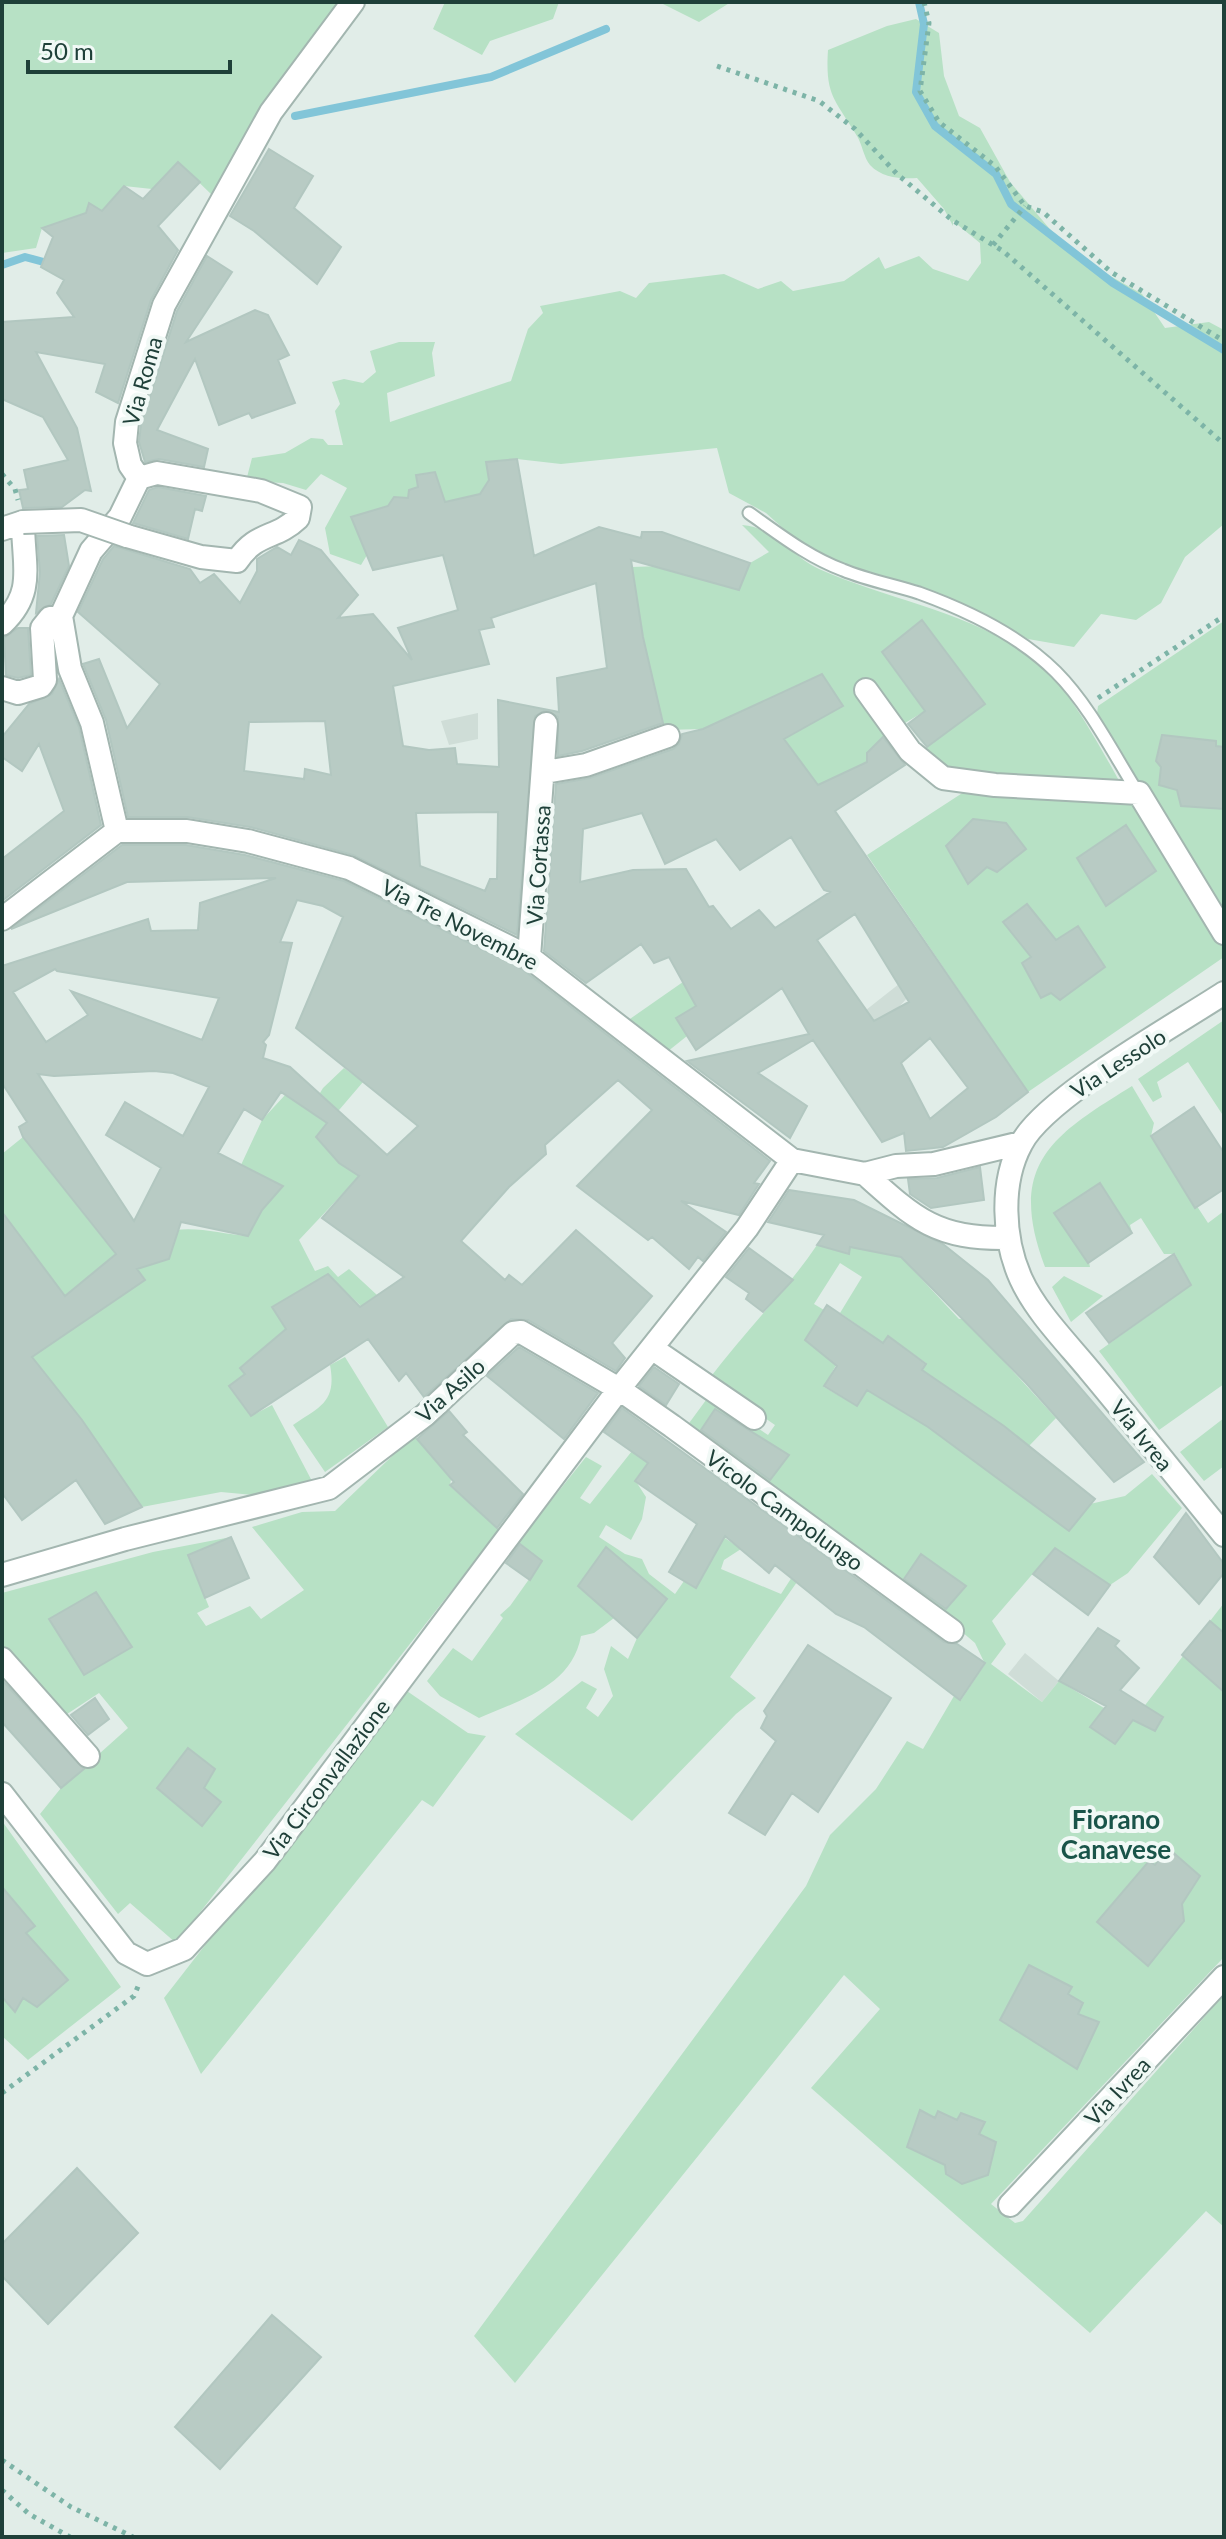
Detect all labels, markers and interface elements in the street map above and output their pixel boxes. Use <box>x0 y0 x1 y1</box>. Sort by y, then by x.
scale bar <box>28 24 230 74</box>
text: 50 m <box>40 36 94 65</box>
street label: Via Roma <box>116 333 168 429</box>
street label: Via Cortassa <box>520 804 556 926</box>
street label: Via Tre Novembre <box>377 873 543 975</box>
street label: Via Lessolo <box>1065 1022 1171 1104</box>
street label: Via Asilo <box>410 1352 490 1428</box>
street label: Via Ivrea <box>1105 1394 1179 1476</box>
street label: Vicolo Campolungo <box>701 1444 869 1576</box>
street label: Via Circonvallazione <box>257 1693 395 1865</box>
district label: Fiorano Canavese <box>1061 1803 1171 1865</box>
street label: Via Ivrea <box>1078 2051 1156 2131</box>

